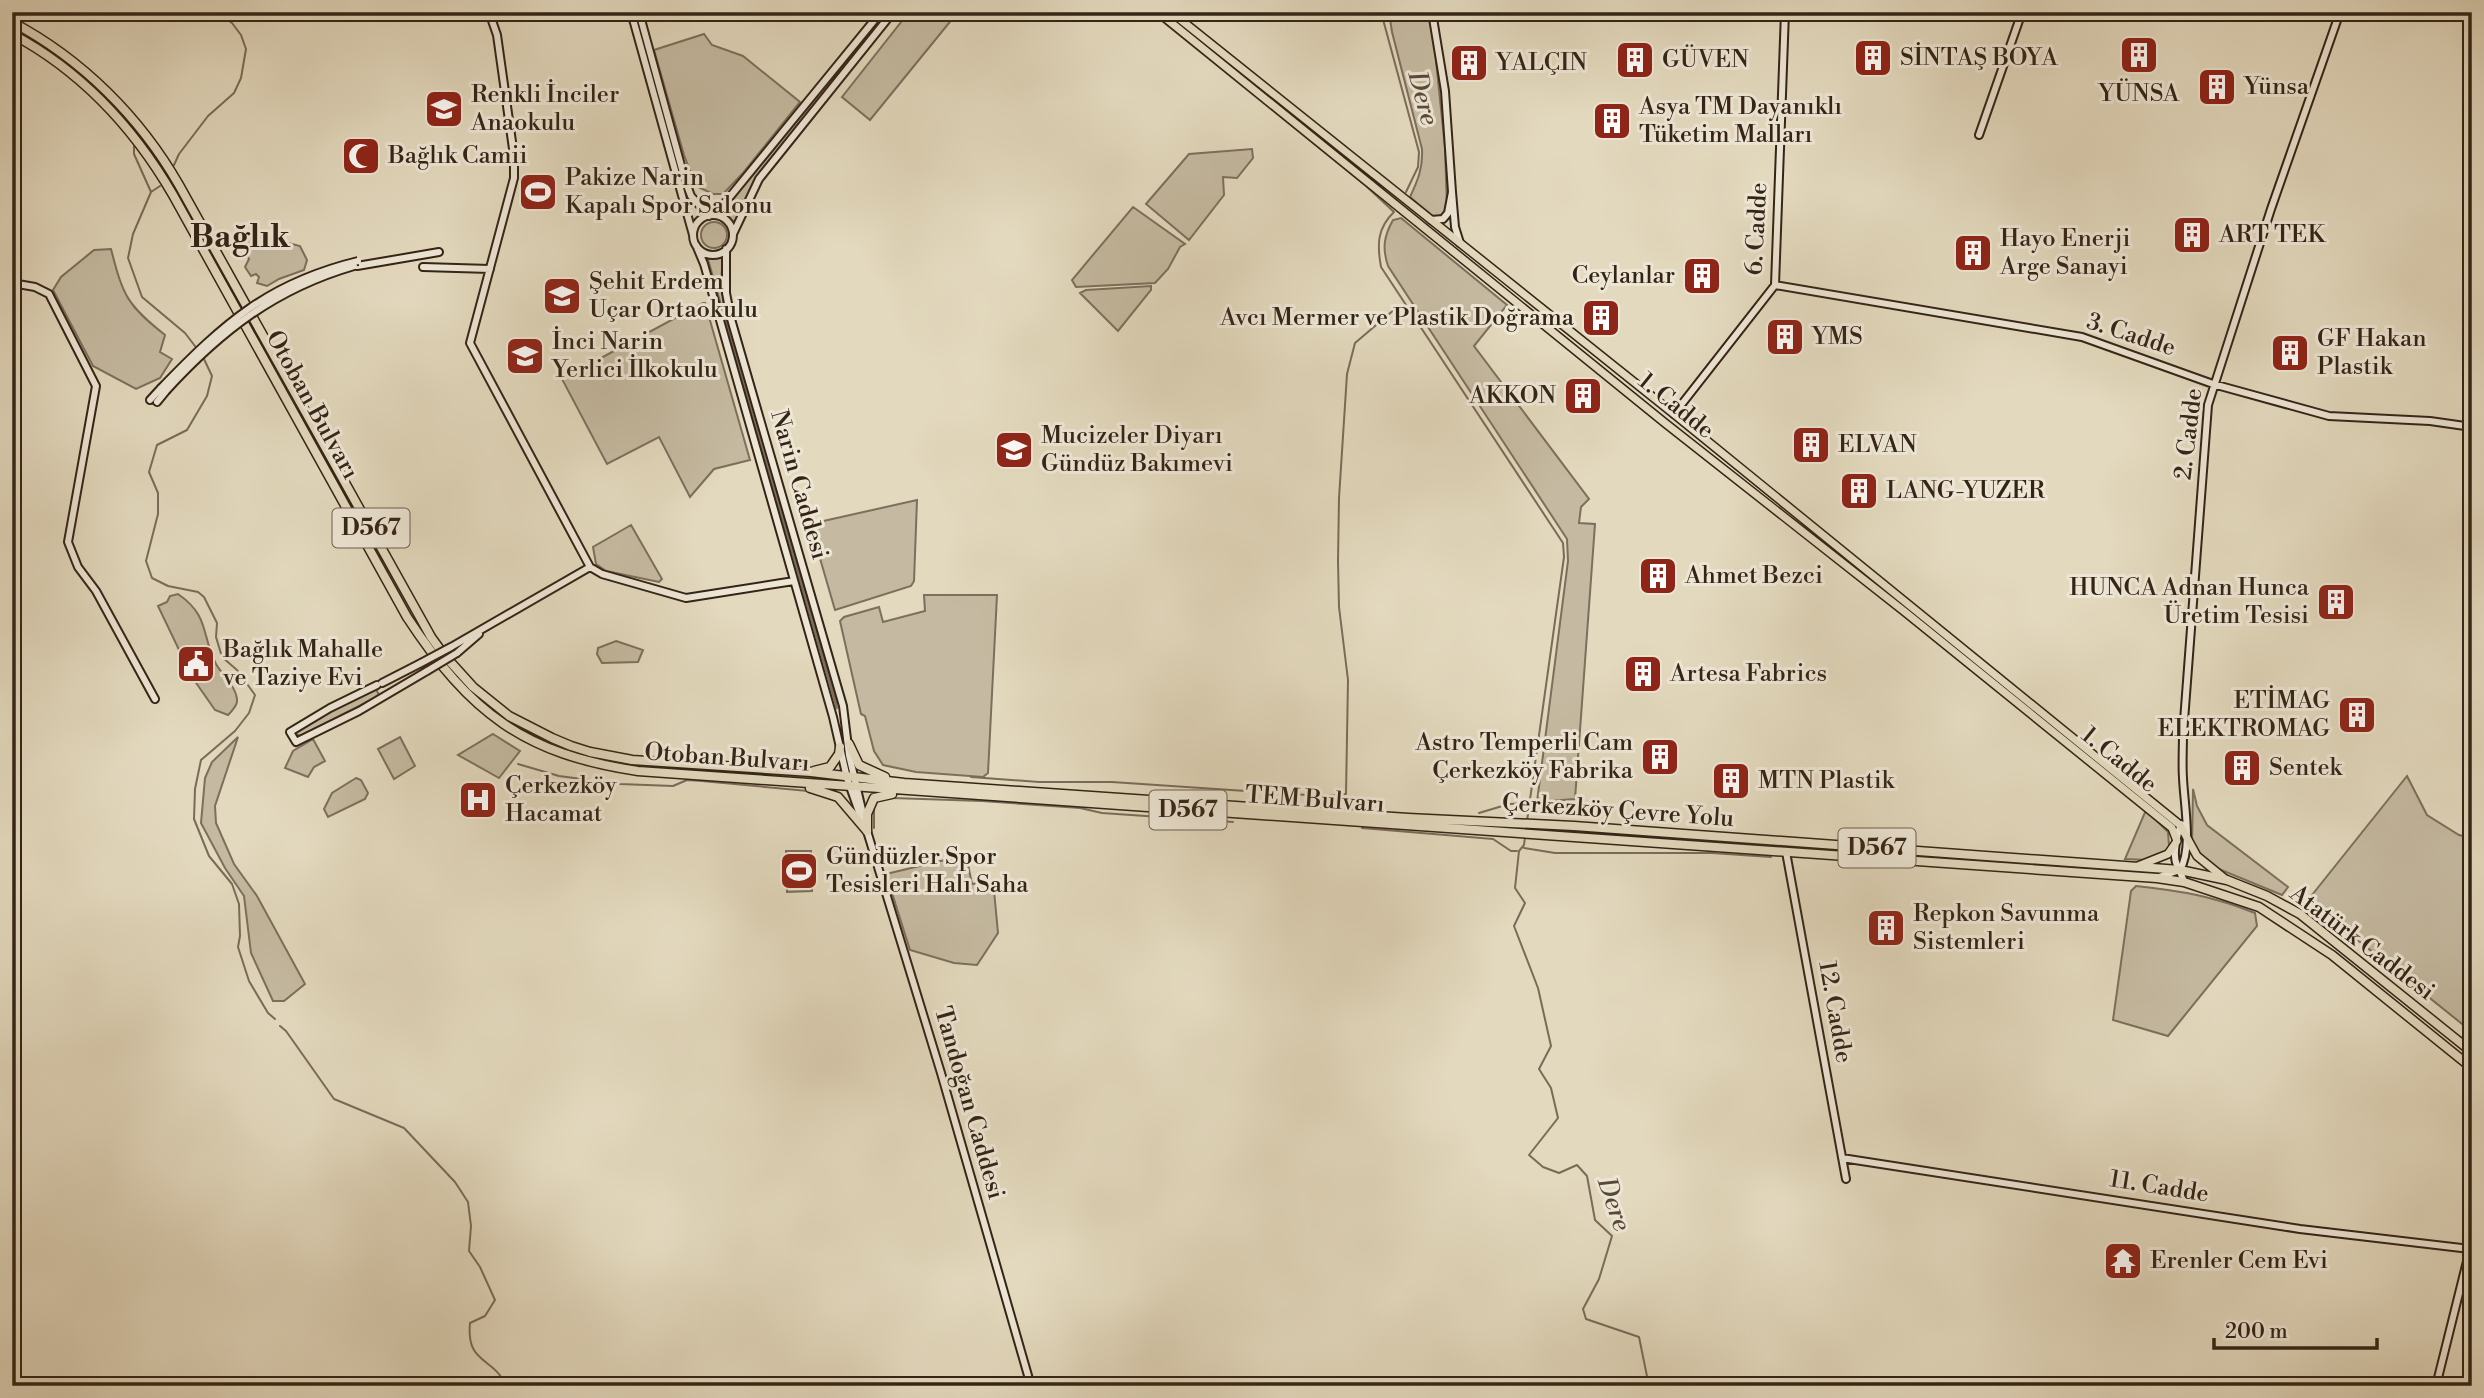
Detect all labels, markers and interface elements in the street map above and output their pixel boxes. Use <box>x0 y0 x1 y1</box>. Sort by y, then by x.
building icon: YÜNSA <box>2118 34 2160 76</box>
building icon: SİNTAŞ BOYA <box>1852 37 1894 79</box>
building icon: GÜVEN <box>1614 39 1656 81</box>
building icon: YALÇIN <box>1448 42 1490 84</box>
place label: SİNTAŞ BOYA <box>1900 42 2059 73</box>
place label: GÜVEN <box>1662 44 1749 75</box>
place label: YALÇIN <box>1494 48 1587 78</box>
building icon: Yünsa <box>2196 66 2238 108</box>
water label: Dere <box>1400 67 1446 128</box>
place label: Yünsa <box>2242 72 2310 102</box>
place label: YÜNSA <box>2096 78 2180 109</box>
place label: Renkli İnciler Anaokulu <box>470 79 619 138</box>
school or university icon: Renkli İnciler Anaokulu <box>423 88 465 130</box>
place label: Asya TM Dayanıklı Tüketim Malları <box>1638 92 1842 150</box>
building icon: Asya TM Dayanıklı Tüketim Malları <box>1591 100 1633 142</box>
mosque icon: Bağlık Camii <box>340 135 382 177</box>
place label: Bağlık Camii <box>387 141 528 171</box>
place label: Pakize Narin Kapalı Spor Salonu <box>565 163 773 221</box>
sports icon: Pakize Narin Kapalı Spor Salonu <box>517 171 559 213</box>
street label: 6. Cadde <box>1740 182 1774 276</box>
building icon: ART TEK <box>2171 214 2213 256</box>
district label: Bağlık <box>190 217 291 257</box>
place label: ART TEK <box>2218 220 2326 250</box>
place label: Hayo Enerji Arge Sanayi <box>1999 224 2131 282</box>
building icon: Hayo Enerji Arge Sanayi <box>1952 232 1994 274</box>
building icon: Ceylanlar <box>1681 255 1723 297</box>
place label: Ceylanlar <box>1572 261 1675 291</box>
place label: Şehit Erdem Uçar Ortaokulu <box>589 267 758 325</box>
school or university icon: Şehit Erdem Uçar Ortaokulu <box>541 275 583 317</box>
building icon: Avcı Mermer ve Plastik Doğrama <box>1580 297 1622 339</box>
place label: Avcı Mermer ve Plastik Doğrama <box>1219 303 1575 333</box>
street label: 3. Cadde <box>2083 307 2179 363</box>
building icon: YMS <box>1764 316 1806 358</box>
place label: YMS <box>1810 322 1863 352</box>
place label: GF Hakan Plastik <box>2317 324 2427 382</box>
street label: Otoban Bulvarı <box>259 325 365 485</box>
place label: İnci Narin Yerlici İlkokulu <box>550 326 718 385</box>
building icon: GF Hakan Plastik <box>2269 332 2311 374</box>
school or university icon: İnci Narin Yerlici İlkokulu <box>504 335 546 377</box>
street label: 1. Cadde <box>1632 366 1720 446</box>
building icon: AKKON <box>1562 375 1604 417</box>
place label: AKKON <box>1468 381 1556 411</box>
street label: 2. Cadde <box>2169 386 2209 482</box>
street label: Narin Caddesi <box>763 407 835 563</box>
place label: Mucizeler Diyarı Gündüz Bakımevi <box>1041 421 1233 479</box>
building icon: ELVAN <box>1790 424 1832 466</box>
school or university icon: Mucizeler Diyarı Gündüz Bakımevi <box>993 429 1035 471</box>
place label: ELVAN <box>1838 430 1917 460</box>
building icon: LANG-YUZER <box>1838 470 1880 512</box>
place label: LANG-YUZER <box>1886 476 2046 506</box>
road number: D567 <box>332 508 410 548</box>
building icon: Ahmet Bezci <box>1637 555 1679 597</box>
place label: Ahmet Bezci <box>1684 561 1823 591</box>
place label: HUNCA Adnan Hunca Üretim Tesisi <box>2069 573 2310 631</box>
building icon: HUNCA Adnan Hunca Üretim Tesisi <box>2315 581 2357 623</box>
place label: Bağlık Mahalle ve Taziye Evi <box>222 635 383 693</box>
public building icon: Bağlık Mahalle ve Taziye Evi <box>175 643 217 685</box>
building icon: Artesa Fabrics <box>1622 653 1664 695</box>
place label: Artesa Fabrics <box>1669 659 1827 689</box>
place label: ETİMAG ELEKTROMAG <box>2157 685 2330 744</box>
building icon: ETİMAG ELEKTROMAG <box>2336 694 2378 736</box>
street label: 1. Cadde <box>2075 720 2163 800</box>
place label: Astro Temperli Cam Çerkezköy Fabrika <box>1414 728 1634 786</box>
building icon: Astro Temperli Cam Çerkezköy Fabrika <box>1639 736 1681 778</box>
street label: Otoban Bulvarı <box>643 737 811 779</box>
building icon: Sentek <box>2221 747 2263 789</box>
place label: Sentek <box>2269 753 2344 783</box>
building icon: MTN Plastik <box>1710 760 1752 802</box>
place label: MTN Plastik <box>1758 766 1896 796</box>
place label: Çerkezköy Hacamat <box>505 771 617 829</box>
hospital icon: Çerkezköy Hacamat <box>457 779 499 821</box>
street label: TEM Bulvarı <box>1244 780 1386 820</box>
street label: Çerkezköy Çevre Yolu <box>1501 788 1735 834</box>
road number: D567 <box>1150 790 1226 830</box>
road number: D567 <box>1839 828 1916 868</box>
place label: Gündüzler Spor Tesisleri Halı Saha <box>826 842 1029 900</box>
sports icon: Gündüzler Spor Tesisleri Halı Saha <box>778 850 820 892</box>
street label: Atatürk Caddesi <box>2283 878 2440 1007</box>
place label: Repkon Savunma Sistemleri <box>1913 899 2100 957</box>
building icon: Repkon Savunma Sistemleri <box>1865 907 1907 949</box>
street label: 12. Cadde <box>1811 959 1859 1065</box>
street label: Tandoğan Caddesi <box>927 1003 1011 1203</box>
street label: 11. Cadde <box>2107 1164 2211 1210</box>
water label: Dere <box>1590 1172 1638 1235</box>
temple icon: Erenler Cem Evi <box>2102 1240 2144 1282</box>
place label: Erenler Cem Evi <box>2150 1246 2328 1276</box>
scale bar <box>2214 1307 2377 1351</box>
text: 200 m <box>2225 1319 2288 1345</box>

